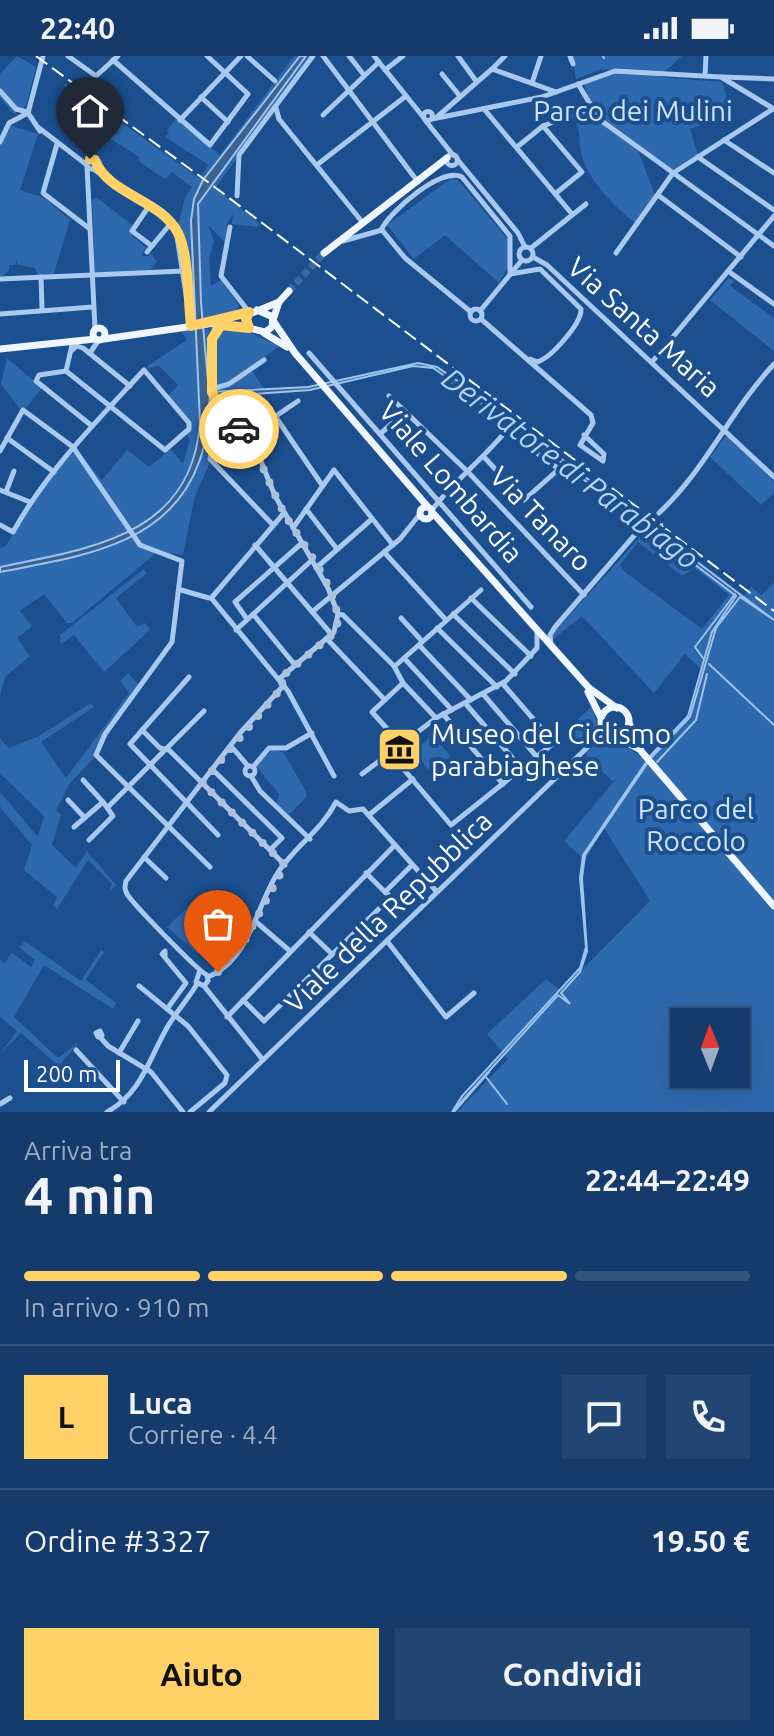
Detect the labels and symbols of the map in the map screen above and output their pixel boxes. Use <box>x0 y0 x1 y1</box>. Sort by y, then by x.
pin <box>56 77 124 159</box>
park label: Parco dei Mulini <box>533 95 733 126</box>
street label: Via Santa Maria <box>562 250 727 403</box>
water label: Derivatore di Parabiago <box>436 361 705 576</box>
courier <box>199 389 279 469</box>
street label: Viale Lombardia <box>373 395 530 568</box>
street label: Via Tanaro <box>484 460 599 577</box>
place label: Museo del Ciclismo parabiaghese <box>431 718 671 781</box>
museum icon: Museo del Ciclismo parabiaghese <box>376 726 424 774</box>
park label: Parco del Roccolo <box>638 793 754 856</box>
street label: Viale della Repubblica <box>278 805 498 1019</box>
pin <box>184 890 252 972</box>
north arrow <box>670 1008 750 1088</box>
scale bar <box>24 1056 120 1092</box>

